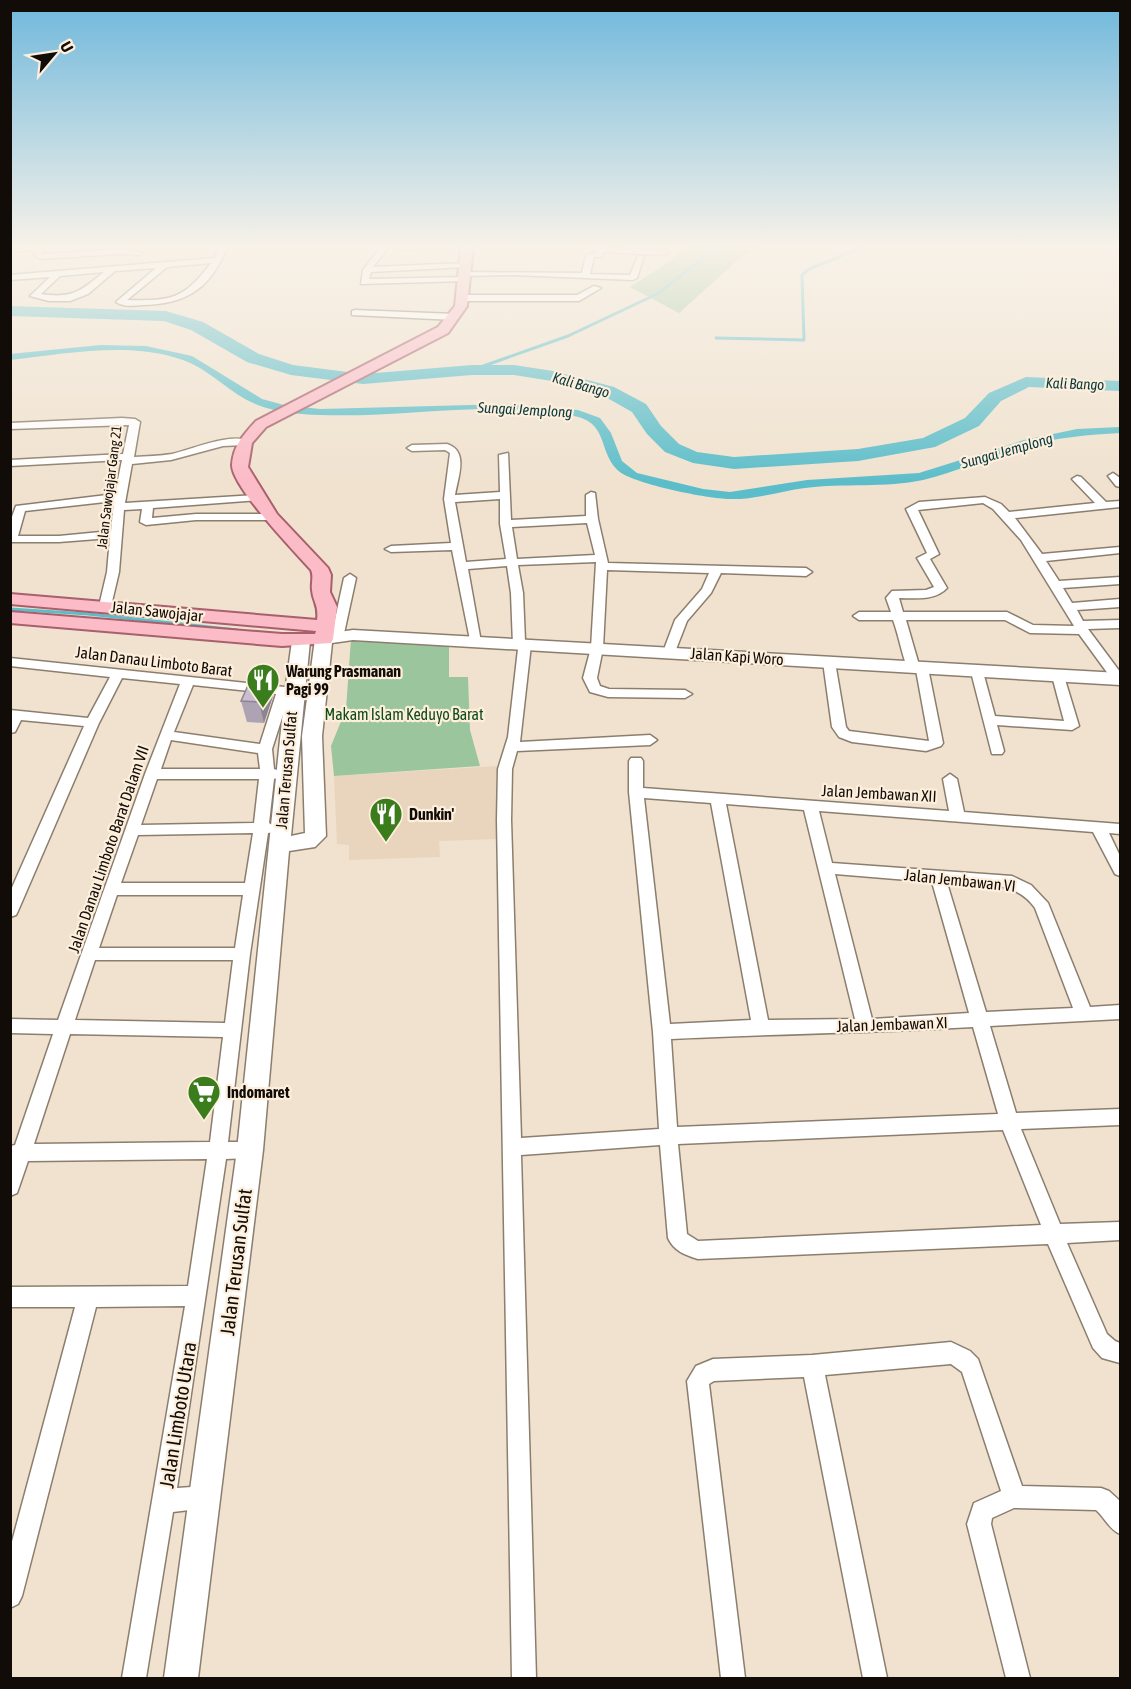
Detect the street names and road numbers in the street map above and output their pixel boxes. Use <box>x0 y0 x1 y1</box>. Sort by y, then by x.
street label: Jalan Sawojajar Gang 21 <box>93 424 125 550</box>
street label: Jalan Sawojajar <box>110 597 204 626</box>
street label: Jalan Danau Limboto Barat <box>75 642 234 680</box>
street label: Jalan Kapi Woro <box>690 644 784 669</box>
street label: Jalan Terusan Sulfat <box>272 710 300 830</box>
street label: Jalan Danau Limboto Barat Dalam VII <box>64 743 152 955</box>
street label: Jalan Jembawan XII <box>821 781 937 805</box>
street label: Jalan Jembawan VI <box>903 865 1017 895</box>
street label: Jalan Jembawan XI <box>836 1013 948 1035</box>
street label: Jalan Terusan Sulfat <box>215 1187 256 1337</box>
street label: Jalan Limboto Utara <box>155 1340 200 1490</box>

